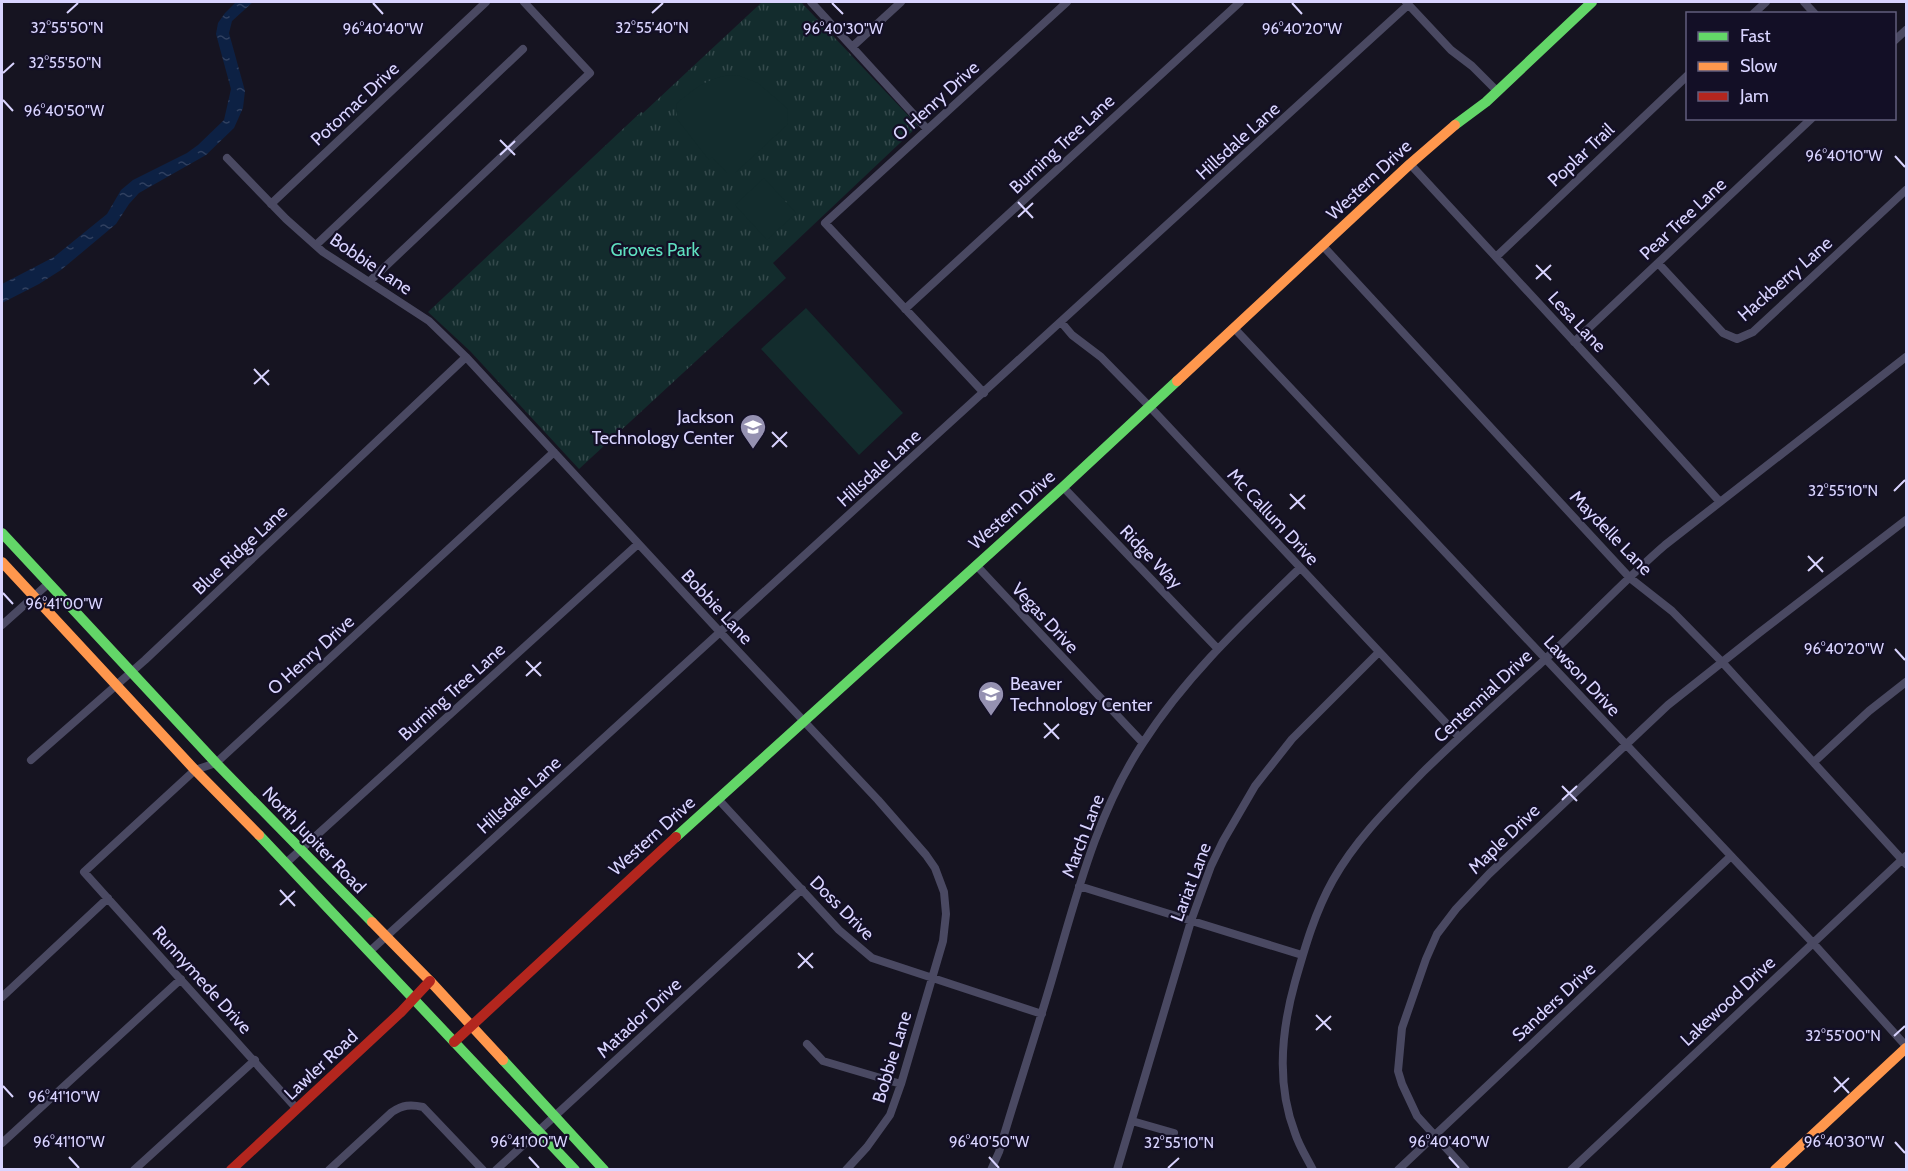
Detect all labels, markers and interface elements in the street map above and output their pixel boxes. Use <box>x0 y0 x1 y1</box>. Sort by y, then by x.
legend <box>1686 12 1896 120</box>
text: 32°55'50"N <box>30 19 104 37</box>
text: 32°55'40"N <box>615 19 689 37</box>
text: 96°40'40"W <box>343 20 424 38</box>
text: 96°40'30"W <box>803 20 884 38</box>
text: 96°40'20"W <box>1262 20 1343 38</box>
text: Fast <box>1740 25 1771 47</box>
text: 32°55'50"N <box>28 54 102 72</box>
text: Slow <box>1740 55 1777 77</box>
street label: O Henry Drive <box>888 56 984 146</box>
street label: Potomac Drive <box>306 58 404 150</box>
text: Jam <box>1739 85 1769 107</box>
street label: Burning Tree Lane <box>1005 90 1119 198</box>
street label: Hillsdale Lane <box>1192 98 1284 184</box>
text: 96°40'50"W <box>24 102 105 120</box>
street label: Poplar Trail <box>1543 118 1619 191</box>
street label: Western Drive <box>1322 135 1416 225</box>
text: 96°40'10"W <box>1806 147 1883 165</box>
street label: Pear Tree Lane <box>1635 173 1731 265</box>
street label: Bobbie Lane <box>326 228 416 300</box>
street label: Hackberry Lane <box>1733 232 1837 326</box>
park label: Groves Park <box>610 239 700 261</box>
street label: Lesa Lane <box>1543 287 1611 357</box>
place label: Jackson Technology Center <box>592 406 734 449</box>
school or university icon: Jackson Technology Center <box>738 412 768 450</box>
street label: Hillsdale Lane <box>833 425 925 511</box>
street label: Mc Callum Drive <box>1223 464 1323 570</box>
street label: Western Drive <box>964 466 1060 554</box>
text: 32°55'10"N <box>1808 482 1878 500</box>
street label: Maydelle Lane <box>1565 486 1657 580</box>
street label: Blue Ridge Lane <box>188 501 292 599</box>
street label: Ridge Way <box>1115 520 1187 594</box>
street label: Bobbie Lane <box>677 565 757 649</box>
street label: Vegas Drive <box>1007 578 1083 658</box>
text: 96°41'00"W <box>26 595 103 613</box>
street label: O Henry Drive <box>263 610 359 700</box>
street label: Lawson Drive <box>1539 631 1625 721</box>
street label: Burning Tree Lane <box>394 638 510 746</box>
text: 96°40'20"W <box>1804 640 1885 658</box>
street label: Centennial Drive <box>1429 645 1537 747</box>
place label: Beaver Technology Center <box>1010 673 1153 716</box>
school or university icon: Beaver Technology Center <box>976 679 1006 717</box>
street label: Hillsdale Lane <box>473 752 565 838</box>
street label: North Jupiter Road <box>258 782 370 898</box>
street label: March Lane <box>1057 791 1109 881</box>
street label: Western Drive <box>604 792 700 880</box>
street label: Maple Drive <box>1464 799 1544 879</box>
street label: Lariat Lane <box>1166 839 1216 925</box>
street label: Doss Drive <box>805 871 879 945</box>
street label: Runnymede Drive <box>148 921 256 1039</box>
street label: Lakewood Drive <box>1676 951 1780 1051</box>
street label: Sanders Drive <box>1508 958 1600 1046</box>
street label: Matador Drive <box>592 973 686 1063</box>
street label: Bobbie Lane <box>868 1009 916 1105</box>
street label: Lawler Road <box>280 1025 362 1105</box>
text: 32°55'00"N <box>1805 1027 1881 1045</box>
text: 96°41'10"W <box>28 1088 100 1106</box>
text: 96°41'10"W <box>33 1133 105 1151</box>
text: 96°41'00"W <box>491 1133 568 1151</box>
text: 96°40'50"W <box>949 1133 1030 1151</box>
text: 96°40'40"W <box>1409 1133 1490 1151</box>
text: 96°40'30"W <box>1804 1133 1885 1151</box>
text: 32°55'10"N <box>1144 1134 1214 1152</box>

